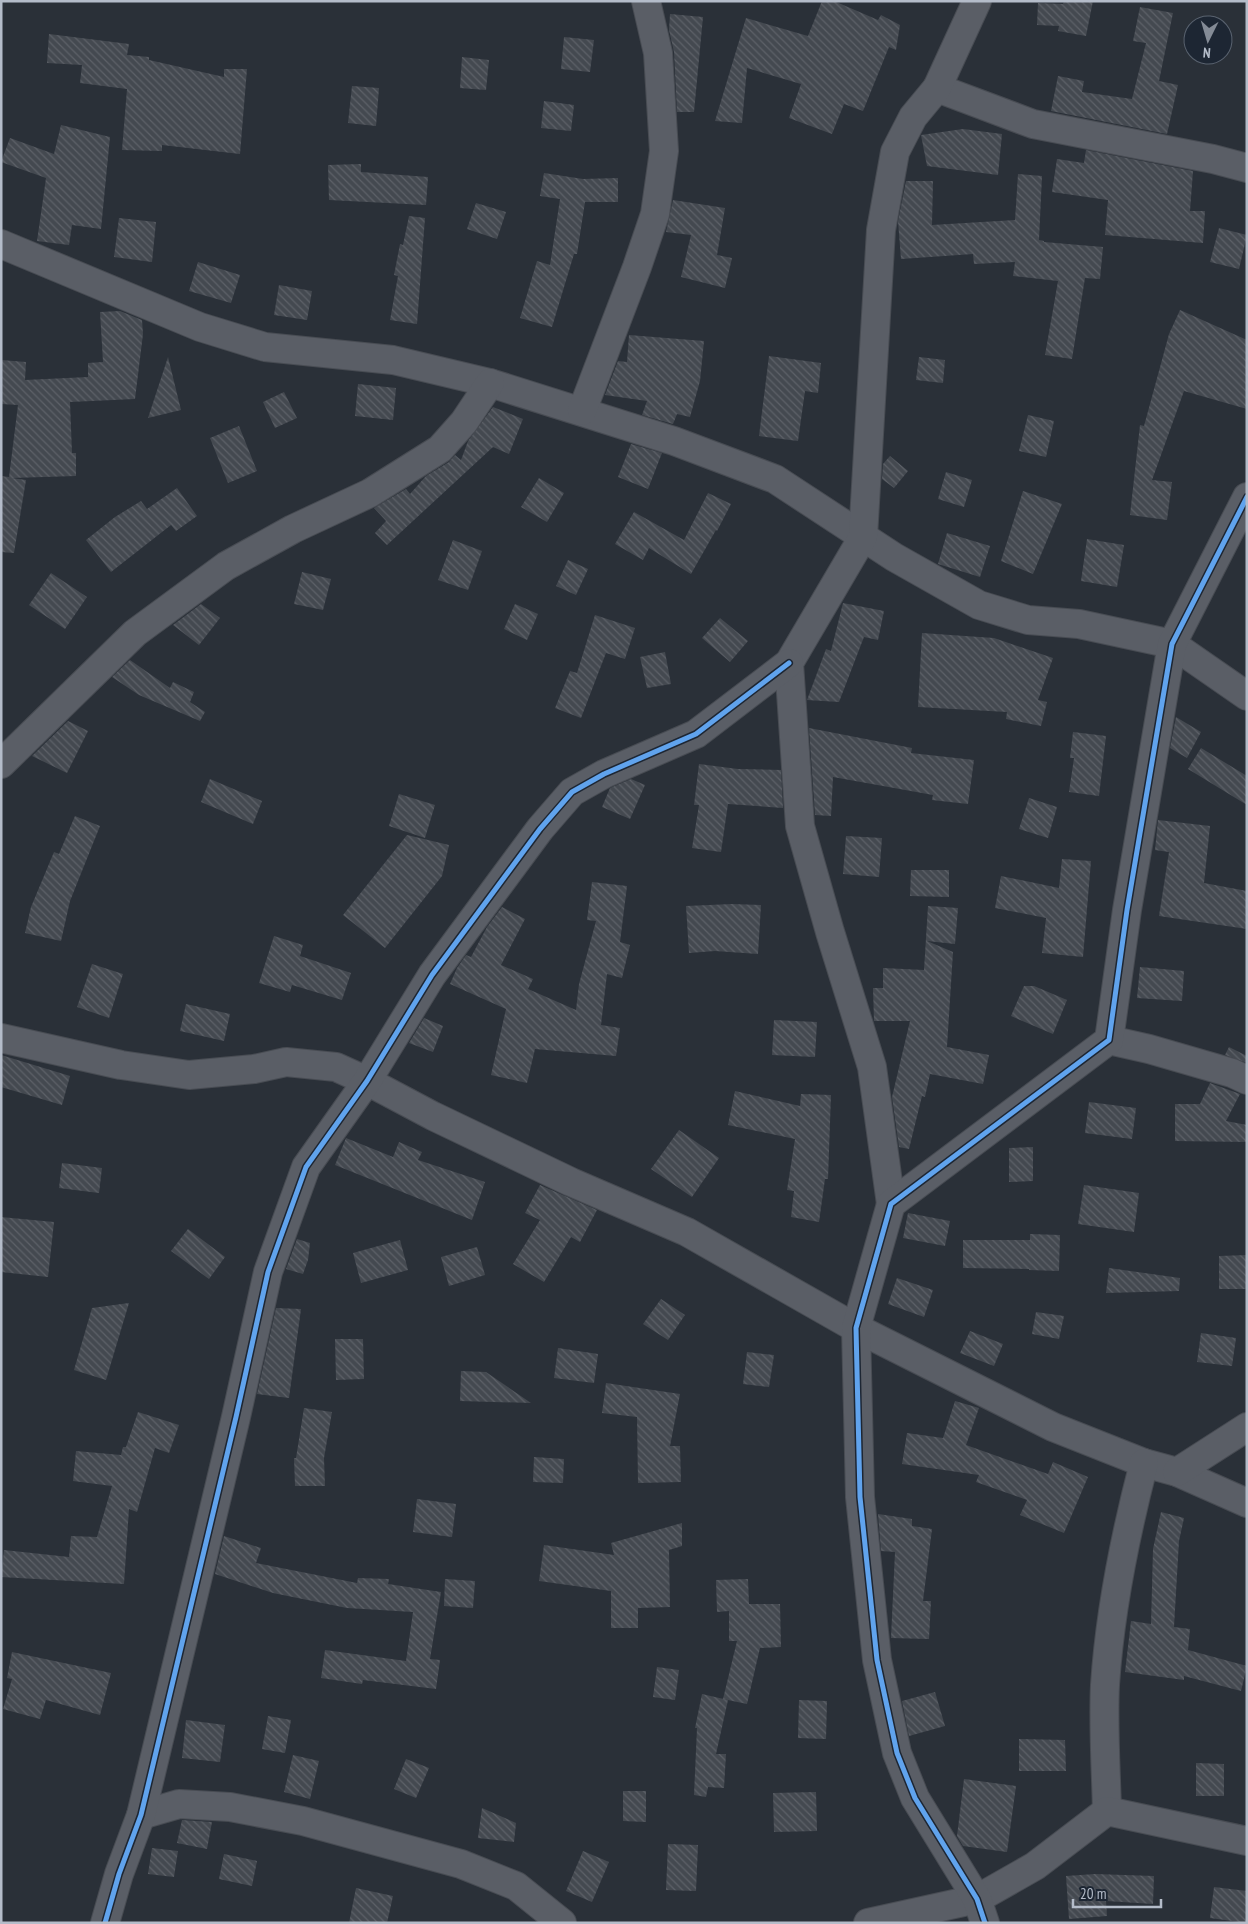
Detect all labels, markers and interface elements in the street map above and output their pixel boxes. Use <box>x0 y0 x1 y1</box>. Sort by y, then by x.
north arrow <box>1183 15 1233 65</box>
text: N <box>1202 44 1211 62</box>
scale bar <box>1073 1876 1160 1908</box>
text: 20 m <box>1080 1884 1106 1903</box>

